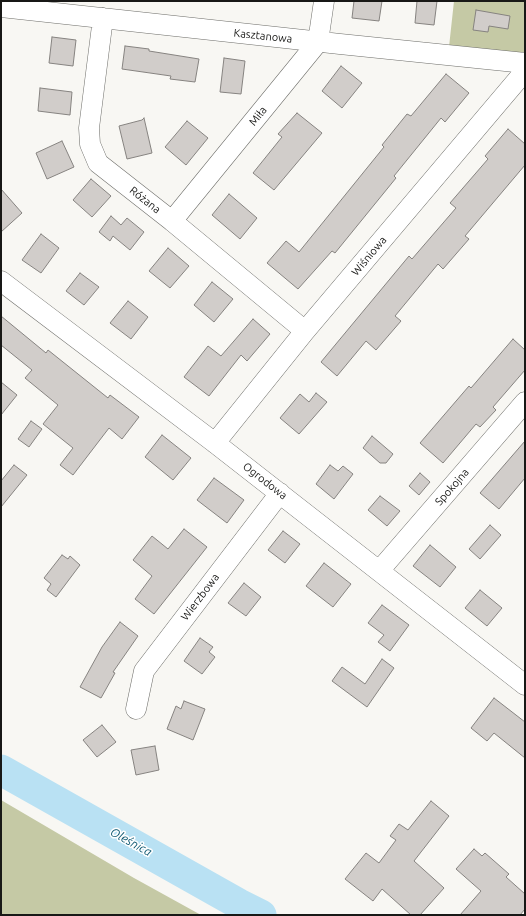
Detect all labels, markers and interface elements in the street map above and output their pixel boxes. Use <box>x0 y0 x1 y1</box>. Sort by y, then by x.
street label: Kasztanowa <box>233 26 293 46</box>
street label: Miła <box>246 104 270 128</box>
street label: Różana <box>127 184 163 216</box>
street label: Wiśniowa <box>349 234 389 278</box>
street label: Ogrodowa <box>240 460 290 502</box>
street label: Spokojna <box>432 466 472 508</box>
street label: Wierzbowa <box>178 571 222 623</box>
water label: Oleśnica <box>108 825 154 859</box>

